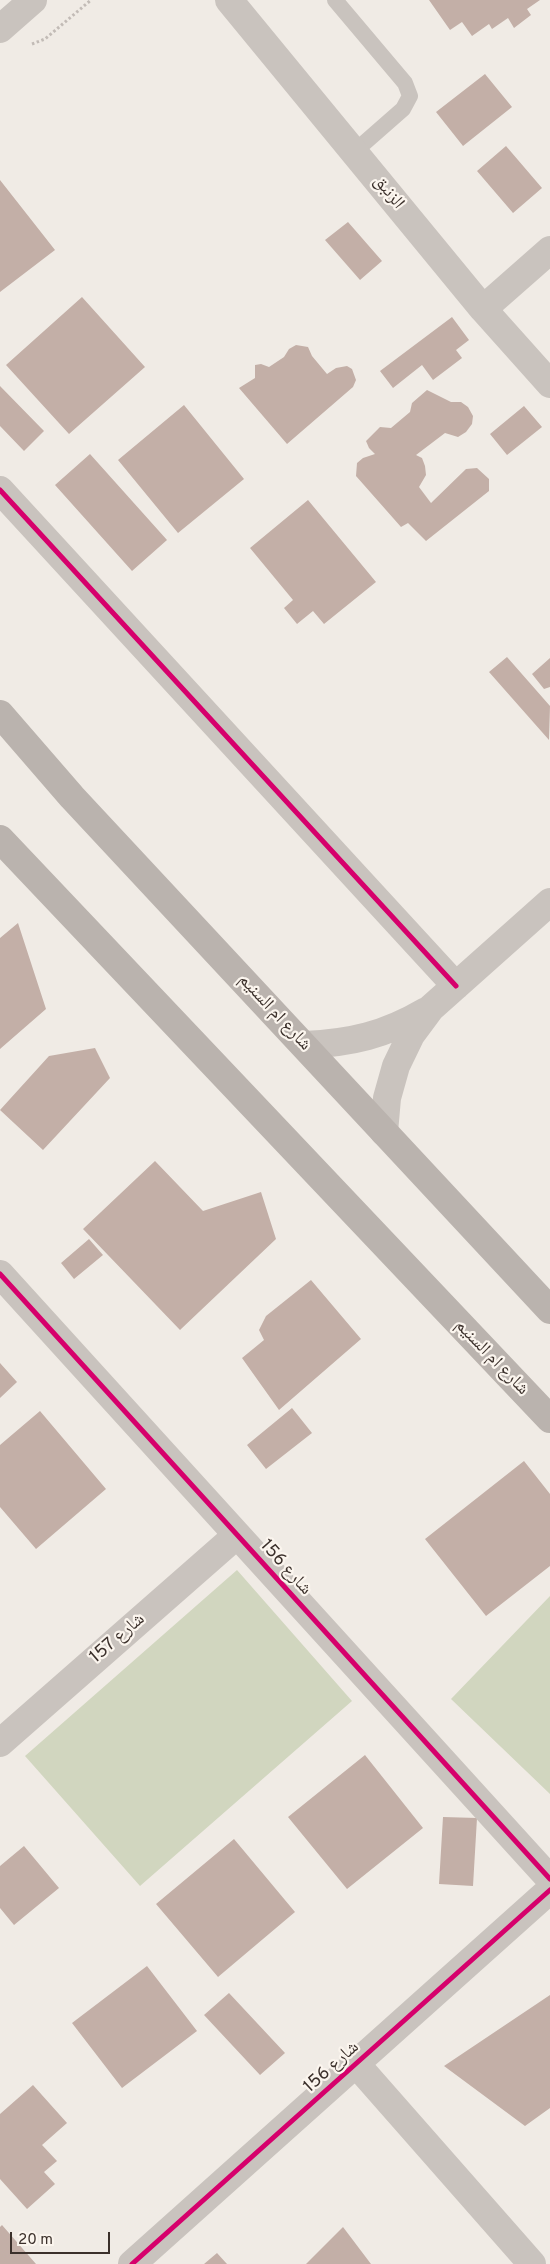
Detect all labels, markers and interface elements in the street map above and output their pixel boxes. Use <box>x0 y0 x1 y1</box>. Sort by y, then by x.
street label: الزنبق <box>368 172 408 214</box>
street label: شارع ام السنيم <box>233 970 315 1056</box>
street label: شارع ام السنيم <box>450 1316 532 1400</box>
street label: شارع 156 <box>255 1536 315 1600</box>
street label: شارع 157 <box>86 1609 150 1669</box>
street label: شارع 156 <box>300 2038 364 2098</box>
scale bar <box>12 2222 112 2254</box>
text: 20 m <box>18 2231 53 2250</box>

